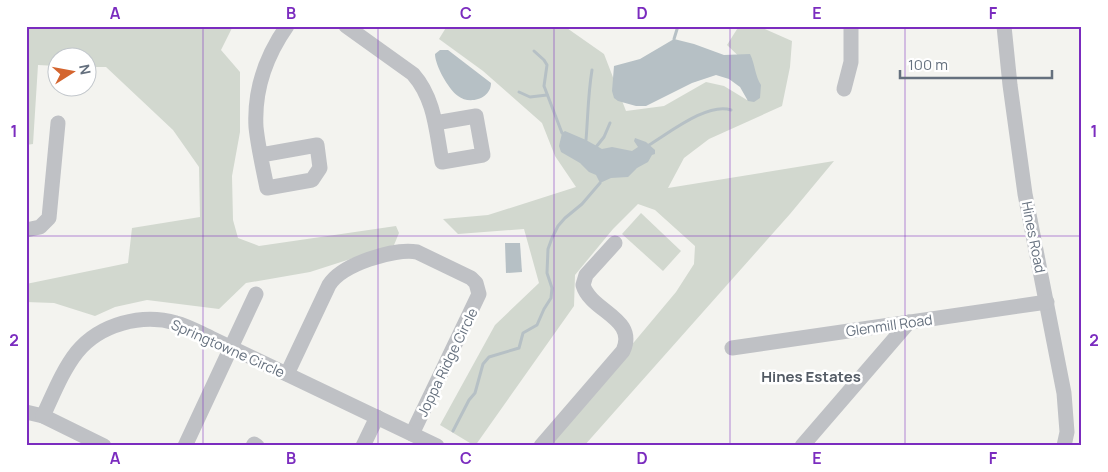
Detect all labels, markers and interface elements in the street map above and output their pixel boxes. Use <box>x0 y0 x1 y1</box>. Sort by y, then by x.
text: A <box>110 2 121 24</box>
text: B <box>286 2 296 24</box>
text: C <box>460 2 472 24</box>
text: D <box>636 2 648 24</box>
text: E <box>812 2 822 24</box>
text: F <box>989 2 998 24</box>
north arrow <box>48 48 98 98</box>
scale bar <box>900 48 1053 80</box>
text: 100 m <box>908 54 948 75</box>
text: N <box>75 63 96 76</box>
text: 1 <box>10 120 18 142</box>
text: 1 <box>1090 120 1098 142</box>
street label: Hines Road <box>1018 200 1050 274</box>
street label: Joppa Ridge Circle <box>412 304 482 420</box>
street label: Glenmill Road <box>845 310 933 340</box>
street label: Springtowne Circle <box>168 314 288 382</box>
text: 2 <box>9 329 19 351</box>
text: 2 <box>1089 329 1099 351</box>
district label: Hines Estates <box>761 366 861 387</box>
text: A <box>110 447 121 469</box>
text: B <box>286 447 296 469</box>
text: C <box>460 447 472 469</box>
text: D <box>636 447 648 469</box>
text: E <box>812 447 822 469</box>
text: F <box>989 447 998 469</box>

